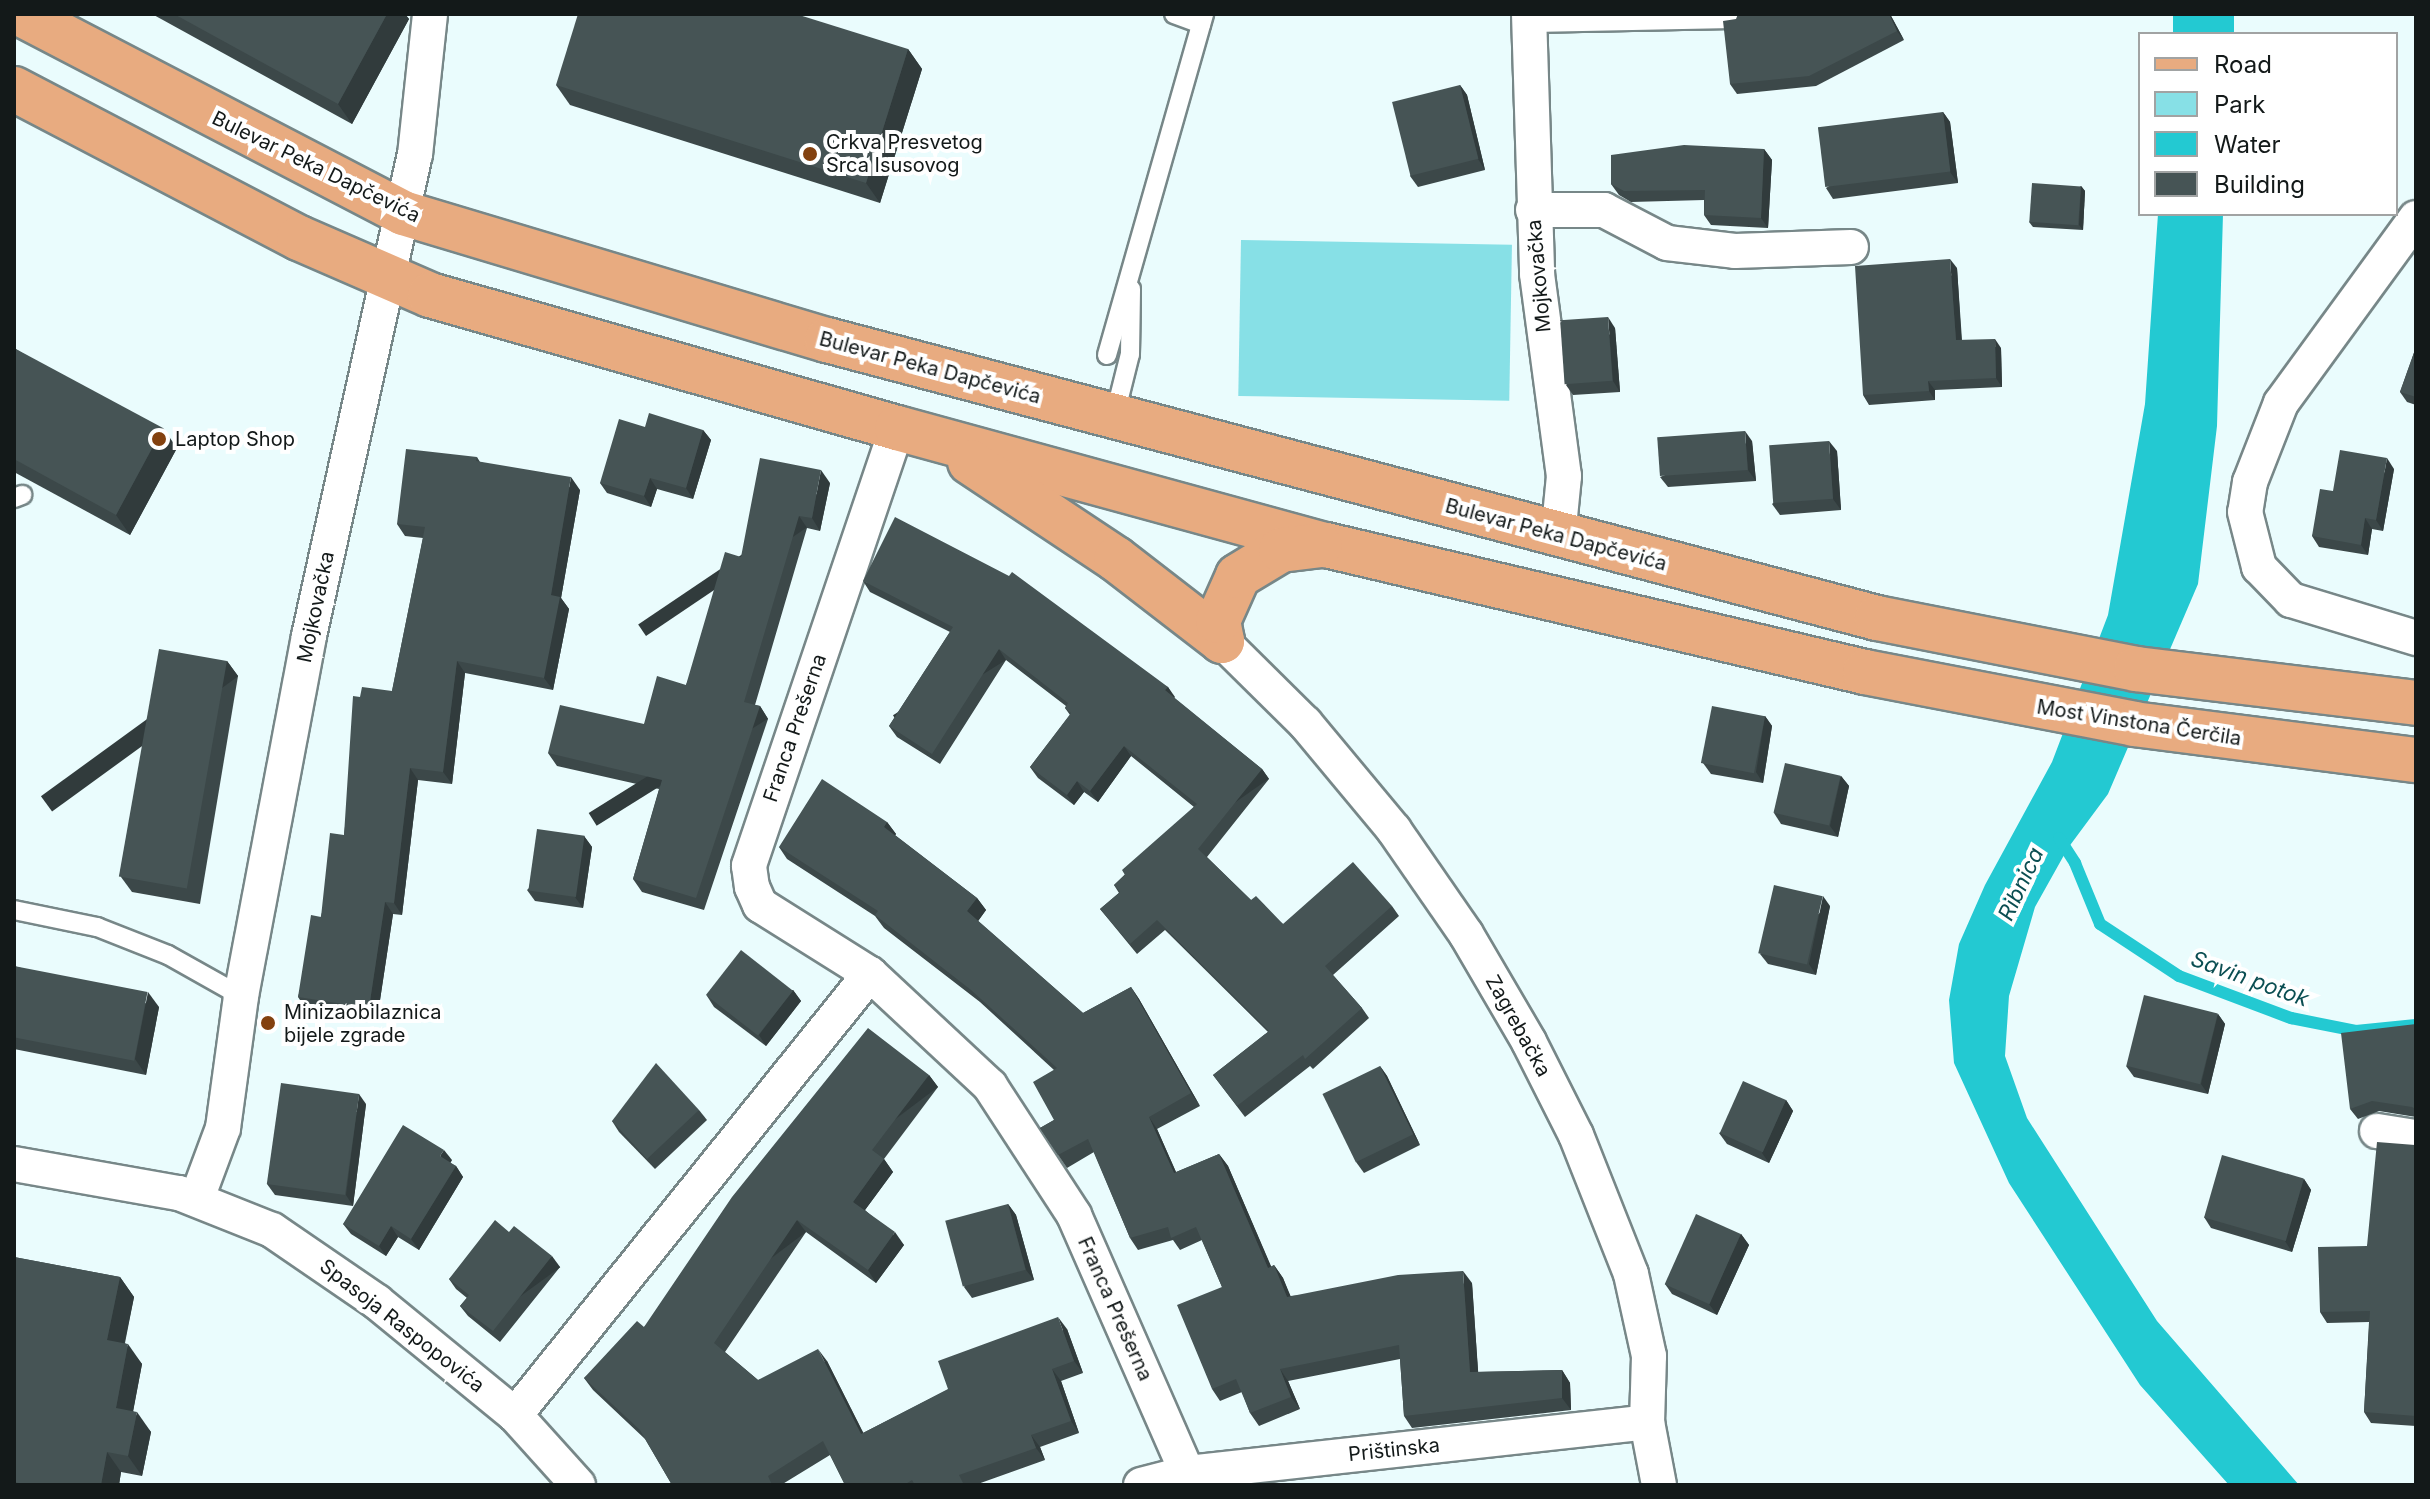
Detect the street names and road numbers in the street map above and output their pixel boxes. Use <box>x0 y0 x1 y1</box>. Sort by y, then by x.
street label: Bulevar Peka Dapčevića <box>208 106 424 228</box>
street label: Mojkovačka <box>1522 219 1556 333</box>
street label: Bulevar Peka Dapčevića <box>817 327 1043 409</box>
street label: Bulevar Peka Dapčevića <box>1443 494 1669 576</box>
street label: Mojkovačka <box>293 549 339 665</box>
street label: Franca Prešerna <box>758 651 832 805</box>
street label: Most Vinstona Čerčila <box>2035 695 2243 751</box>
street label: Zagrebačka <box>1480 971 1556 1081</box>
street label: Franca Prešerna <box>1073 1233 1157 1385</box>
street label: Spasoja Raspopovića <box>315 1254 489 1398</box>
street label: Prištinska <box>1347 1433 1441 1467</box>

